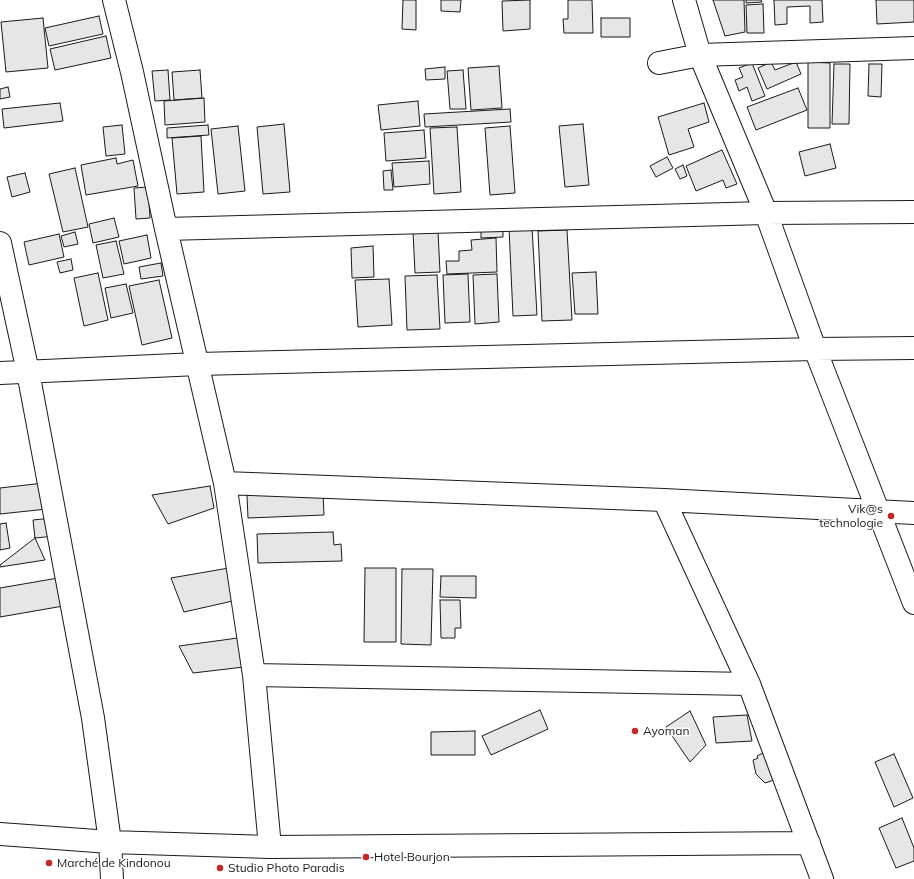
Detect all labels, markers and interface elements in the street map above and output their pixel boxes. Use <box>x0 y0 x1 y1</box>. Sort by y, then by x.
place label: Vik@s technologie <box>819 502 883 530</box>
marker: Vik@s technologie <box>886 511 896 521</box>
place label: Ayoman <box>643 724 689 738</box>
marker: Ayoman <box>630 726 640 736</box>
place label: Hotel Bourjon <box>374 850 450 864</box>
marker: Hotel Bourjon <box>361 852 371 862</box>
place label: Marché de Kindonou <box>57 856 171 870</box>
marker: Marché de Kindonou <box>44 858 54 868</box>
place label: Studio Photo Paradis <box>228 861 345 875</box>
marker: Studio Photo Paradis <box>215 863 225 873</box>

